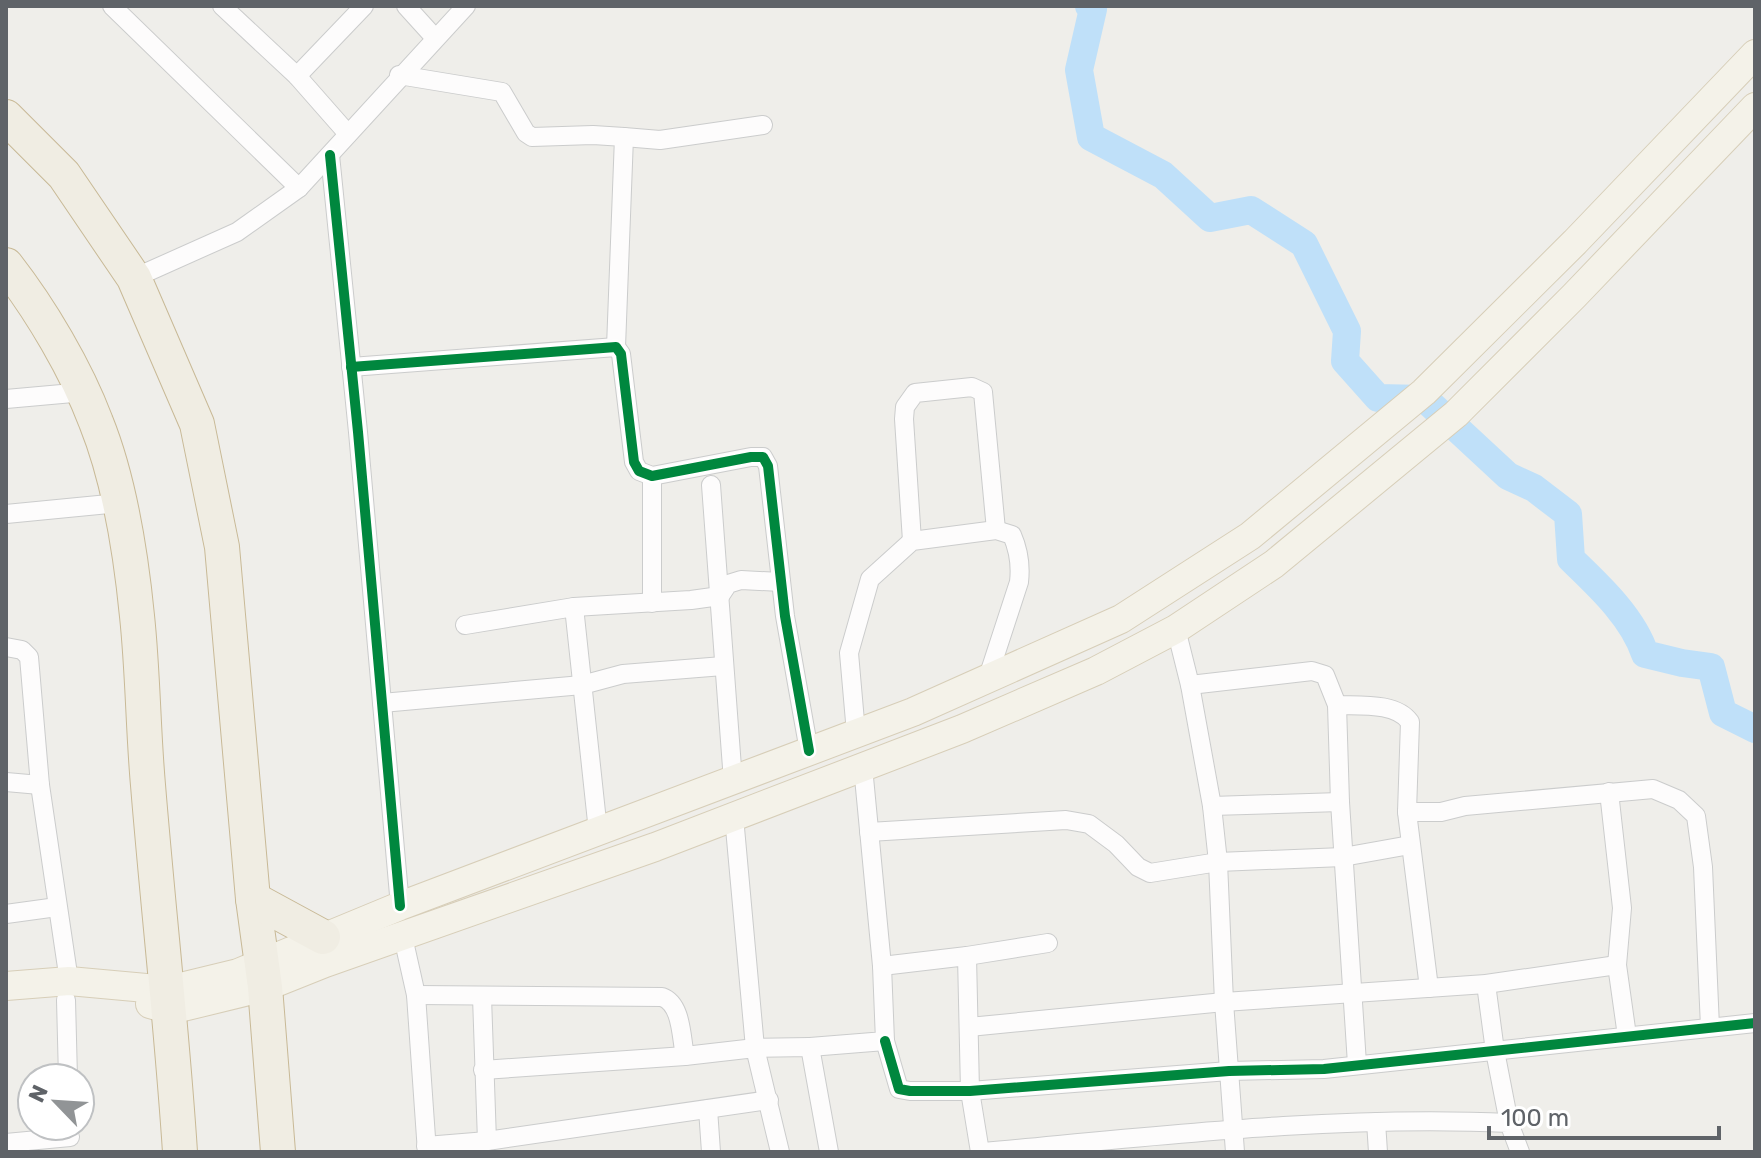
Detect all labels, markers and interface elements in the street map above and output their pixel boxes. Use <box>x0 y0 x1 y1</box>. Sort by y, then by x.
north arrow <box>16 1062 96 1142</box>
text: N <box>23 1081 54 1107</box>
scale bar <box>1489 1090 1719 1140</box>
text: 100 m <box>1501 1104 1569 1132</box>

